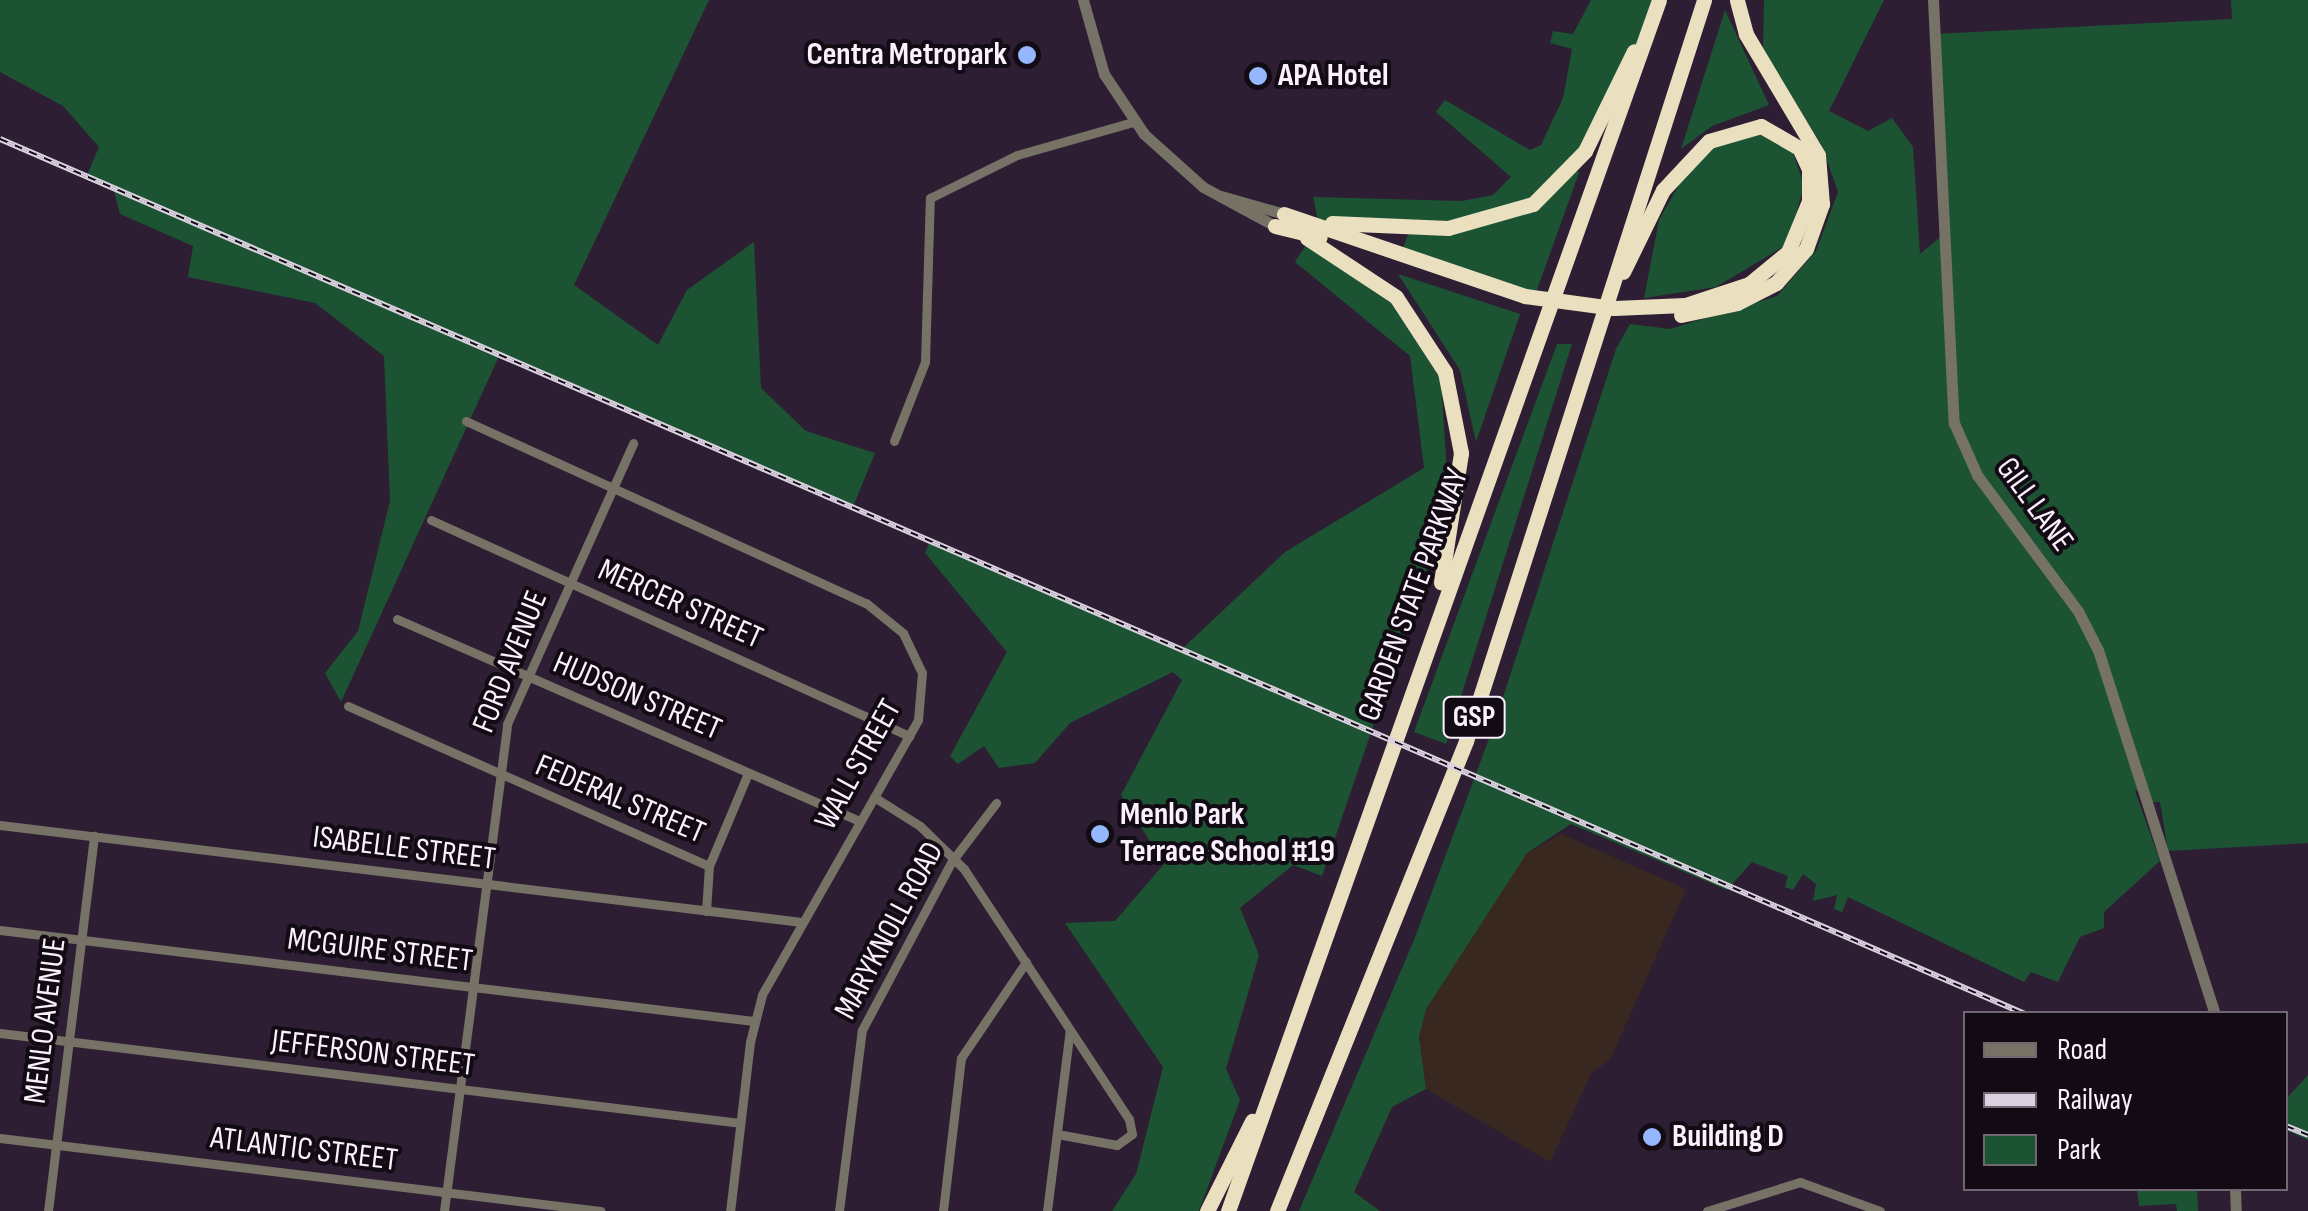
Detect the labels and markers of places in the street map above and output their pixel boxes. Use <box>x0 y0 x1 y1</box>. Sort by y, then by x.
place label: Centra Metropark <box>806 36 1007 74</box>
marker: Centra Metropark <box>1016 44 1038 66</box>
place label: APA Hotel <box>1278 57 1388 95</box>
marker: APA Hotel <box>1247 65 1269 87</box>
place label: Menlo Park Terrace School #19 <box>1120 797 1335 872</box>
marker: Menlo Park Terrace School #19 <box>1089 823 1111 845</box>
place label: Building D <box>1672 1118 1784 1156</box>
marker: Building D <box>1641 1126 1663 1148</box>

